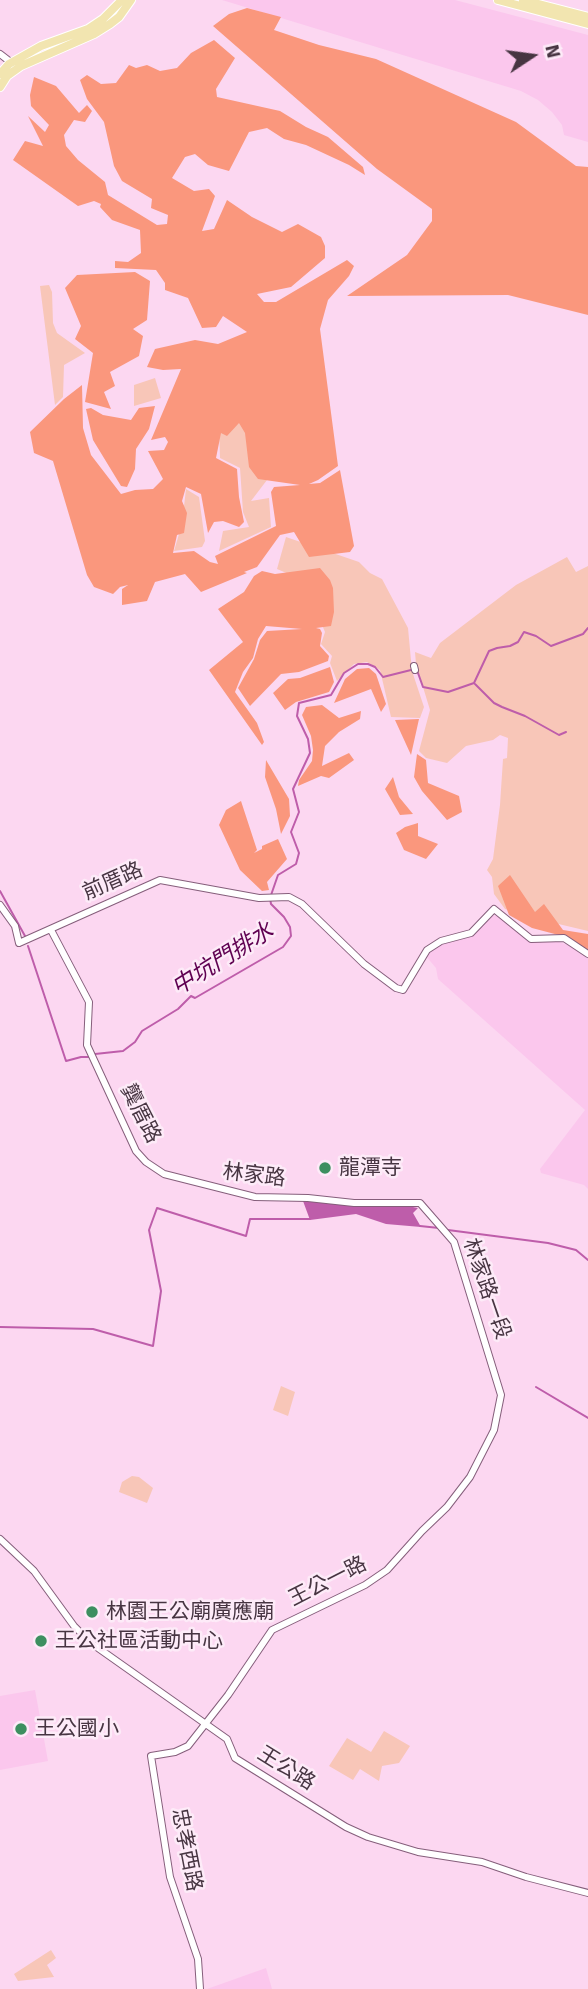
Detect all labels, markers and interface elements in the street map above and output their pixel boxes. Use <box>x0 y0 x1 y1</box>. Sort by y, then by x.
north arrow <box>497 21 567 91</box>
text: N <box>539 42 566 60</box>
street label: 前厝路 <box>79 858 147 906</box>
water label: 中坑門排水 <box>167 918 279 1002</box>
street label: 龔厝路 <box>114 1080 166 1148</box>
place label: 龍潭寺 <box>339 1155 402 1181</box>
street label: 林家路 <box>221 1160 287 1192</box>
marker: 龍潭寺 <box>317 1160 333 1176</box>
street label: 林家路一段 <box>457 1235 515 1343</box>
street label: 王公一路 <box>285 1552 371 1612</box>
place label: 林園王公廟廣應廟 <box>106 1599 274 1625</box>
marker: 林園王公廟廣應廟 <box>84 1604 100 1620</box>
place label: 王公社區活動中心 <box>55 1628 223 1654</box>
marker: 王公社區活動中心 <box>33 1633 49 1649</box>
place label: 王公國小 <box>35 1716 119 1742</box>
marker: 王公國小 <box>13 1721 29 1737</box>
street label: 王公路 <box>253 1742 319 1796</box>
street label: 忠孝西路 <box>166 1806 206 1894</box>

